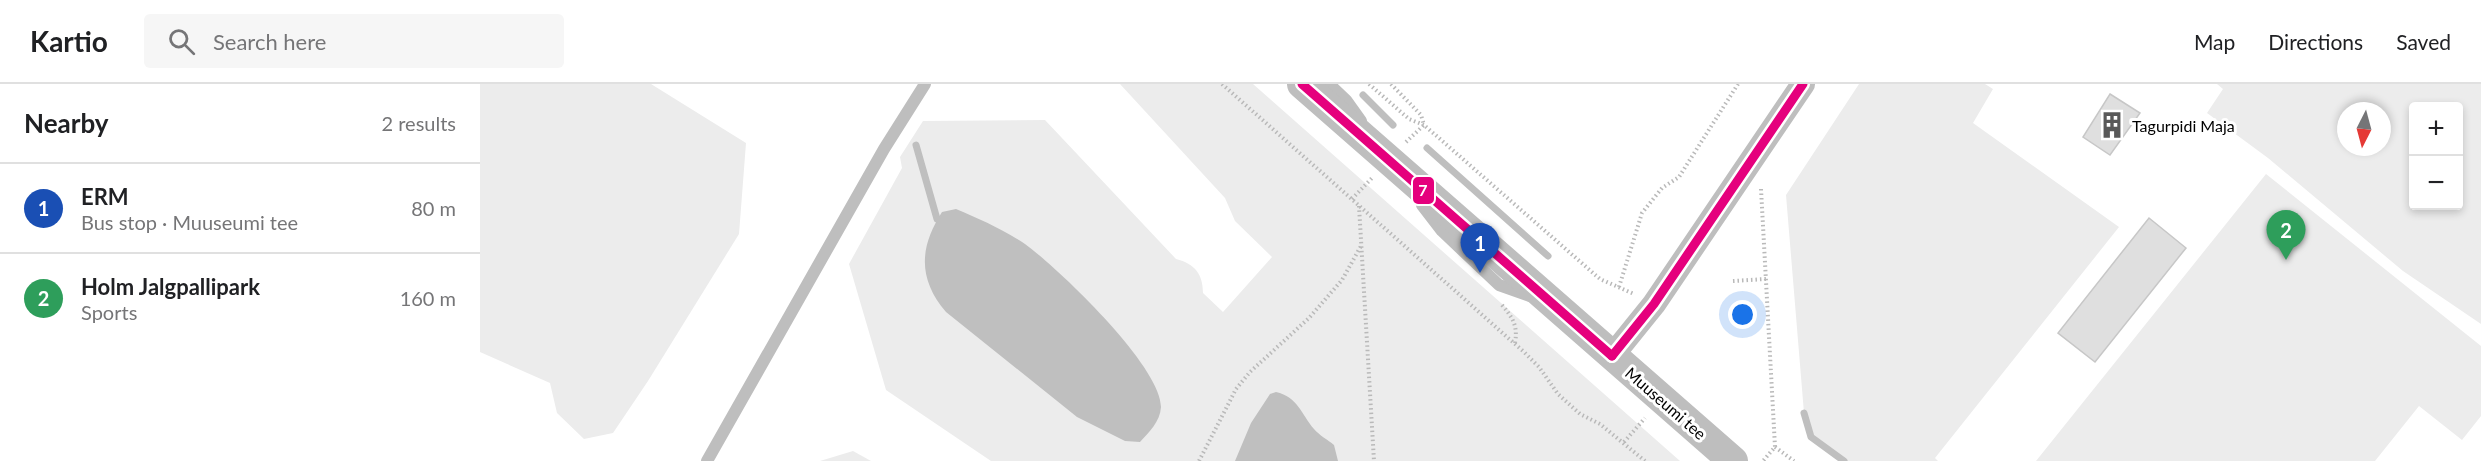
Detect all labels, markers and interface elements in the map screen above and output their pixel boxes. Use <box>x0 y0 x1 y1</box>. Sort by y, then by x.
search box <box>144 14 564 68</box>
text: Kartio <box>30 24 108 58</box>
icon: search <box>165 25 198 58</box>
text: Search here <box>213 28 326 55</box>
text: Map <box>2194 29 2235 54</box>
text: Directions <box>2268 29 2363 54</box>
text: Saved <box>2396 29 2451 54</box>
north arrow <box>2337 102 2391 156</box>
map controls <box>2409 102 2463 210</box>
button: + <box>2409 102 2463 156</box>
text: Nearby <box>24 107 109 139</box>
building icon: Tagurpidi Maja <box>2097 110 2127 140</box>
text: 2 results <box>381 111 456 135</box>
place label: Tagurpidi Maja <box>2132 116 2235 135</box>
button: − <box>2409 156 2463 210</box>
line badge: 7 <box>1412 176 1435 205</box>
text: 7 <box>1418 180 1428 199</box>
text: ERM <box>81 183 129 210</box>
text: 1 <box>38 196 49 220</box>
text: 80 m <box>411 196 456 220</box>
text: Bus stop · Muuseumi tee <box>81 210 298 234</box>
pin: 2 <box>2266 210 2306 260</box>
pin: 1 <box>1460 224 1500 273</box>
text: Holm Jalgpallipark <box>81 273 260 300</box>
text: 2 <box>38 286 49 310</box>
text: 160 m <box>400 286 456 310</box>
text: Sports <box>81 300 137 324</box>
your location <box>1728 300 1757 329</box>
street label: Muuseumi tee <box>1622 363 1710 443</box>

